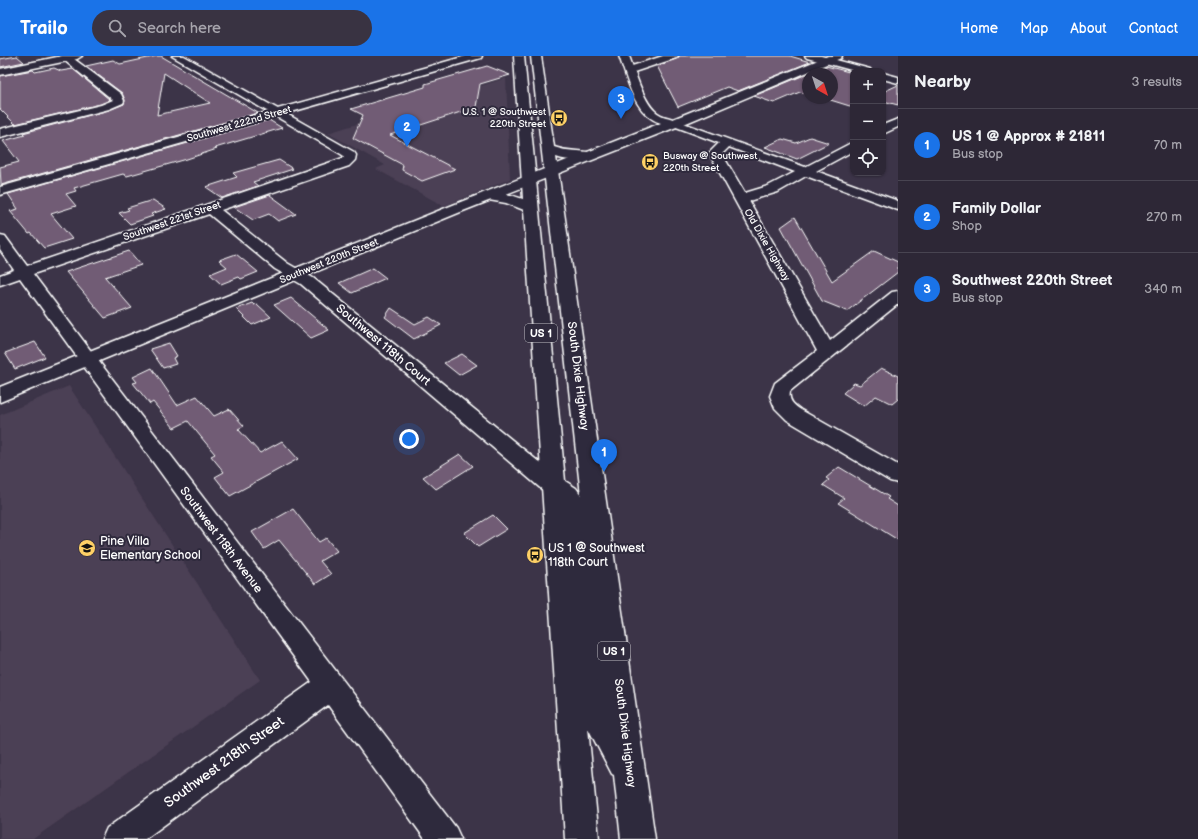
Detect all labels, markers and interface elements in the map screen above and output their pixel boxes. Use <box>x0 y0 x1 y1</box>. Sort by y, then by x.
search box <box>92 10 372 46</box>
text: Trailo <box>20 17 68 40</box>
icon: search <box>106 17 128 39</box>
text: Search here <box>138 19 221 38</box>
text: Home <box>960 20 998 37</box>
text: Map <box>1020 20 1048 37</box>
text: About <box>1070 20 1107 37</box>
text: Contact <box>1129 20 1178 37</box>
north arrow <box>802 68 838 104</box>
map controls <box>850 68 886 176</box>
button: + <box>850 68 886 104</box>
text: Nearby <box>914 72 971 92</box>
text: 3 results <box>1131 74 1182 90</box>
pin: 3 <box>608 86 634 119</box>
street label: Southwest 222nd Street <box>185 103 293 145</box>
button: − <box>850 104 886 140</box>
place label: U.S. 1 @ Southwest 220th Street <box>462 106 546 130</box>
bus stop icon: U.S. 1 @ Southwest 220th Street <box>549 108 569 128</box>
pin: 2 <box>394 114 420 147</box>
text: US 1 @ Approx # 21811 <box>952 127 1105 146</box>
text: 1 <box>924 137 930 153</box>
text: 70 m <box>1154 137 1182 153</box>
button: locate <box>850 140 886 176</box>
text: Bus stop <box>952 146 1003 162</box>
place label: Busway @ Southwest 220th Street <box>663 150 757 174</box>
bus stop icon: Busway @ Southwest 220th Street <box>640 152 660 172</box>
street label: Southwest 221st Street <box>122 199 222 243</box>
text: Family Dollar <box>952 199 1041 218</box>
street label: Old Dixie Highway <box>742 207 793 284</box>
text: 2 <box>923 209 931 225</box>
text: 270 m <box>1146 209 1182 225</box>
text: Shop <box>952 218 982 234</box>
street label: Southwest 220th Street <box>278 236 380 286</box>
text: Southwest 220th Street <box>952 271 1112 290</box>
text: 3 <box>923 281 931 297</box>
text: 340 m <box>1144 281 1182 297</box>
text: Bus stop <box>952 290 1003 306</box>
street label: Southwest 118th Court <box>333 301 434 389</box>
street label: South Dixie Highway <box>564 321 592 432</box>
road number: US 1 <box>525 324 557 342</box>
your location <box>399 429 419 449</box>
pin: 1 <box>591 439 617 472</box>
street label: Southwest 118th Avenue <box>176 484 266 596</box>
place label: Pine Villa Elementary School <box>100 534 201 563</box>
school or university icon: Pine Villa Elementary School <box>77 538 97 558</box>
place label: US 1 @ Southwest 118th Court <box>548 541 645 570</box>
bus stop icon: US 1 @ Southwest 118th Court <box>525 545 545 565</box>
road number: US 1 <box>598 642 630 660</box>
street label: South Dixie Highway <box>611 678 639 789</box>
street label: Southwest 218th Street <box>161 712 288 811</box>

